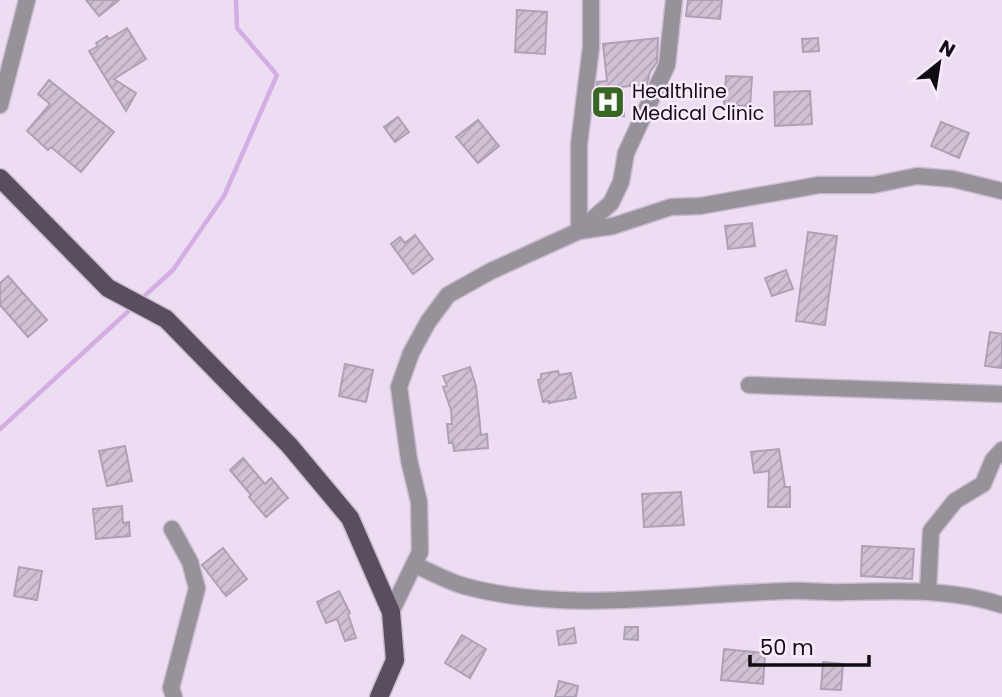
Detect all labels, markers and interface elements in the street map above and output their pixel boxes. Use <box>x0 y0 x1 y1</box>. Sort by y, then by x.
north arrow <box>904 28 974 98</box>
text: N <box>934 33 960 64</box>
place label: Healthline Medical Clinic <box>632 78 764 127</box>
hospital icon: Healthline Medical Clinic <box>589 83 627 121</box>
scale bar <box>750 624 869 668</box>
text: 50 m <box>760 633 814 662</box>

